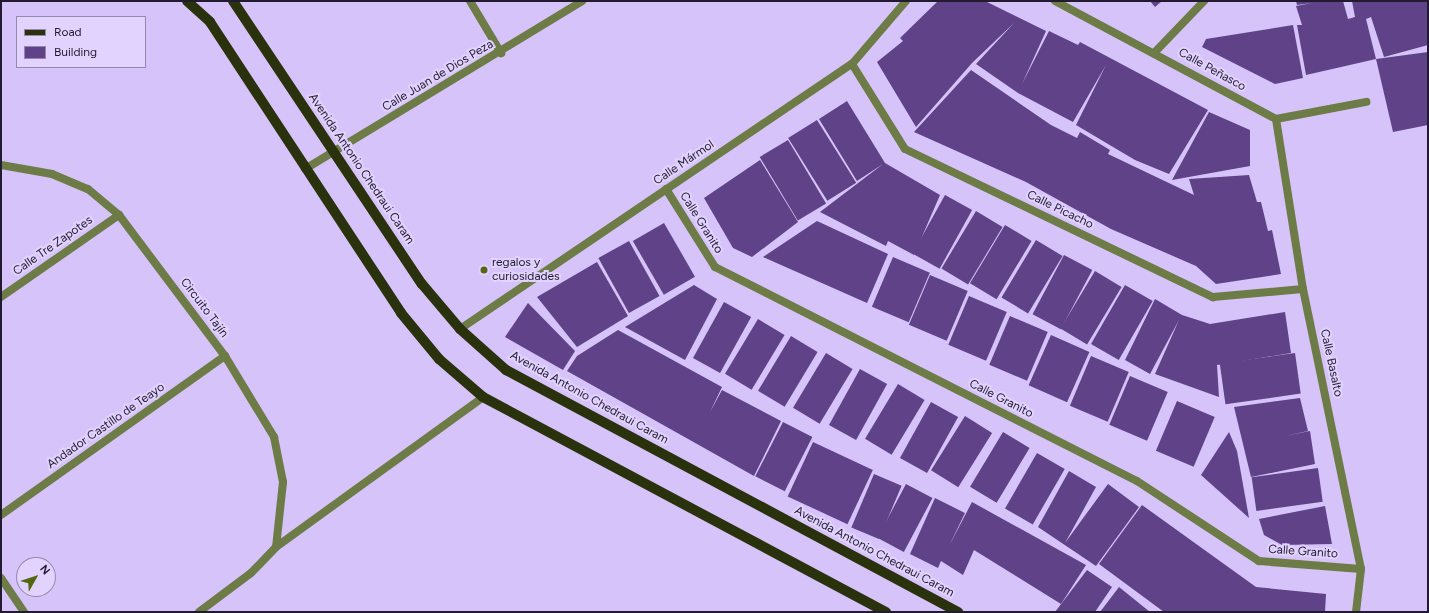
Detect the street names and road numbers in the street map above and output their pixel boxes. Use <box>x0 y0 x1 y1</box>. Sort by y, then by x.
street label: Calle Juan de Dios Peza <box>380 37 496 115</box>
street label: Calle Peñasco <box>1176 46 1248 94</box>
street label: Avenida Antonio Chedraui Caram <box>305 91 417 247</box>
street label: Calle Mármol <box>651 138 717 188</box>
street label: Calle Picacho <box>1024 188 1096 232</box>
street label: Calle Granito <box>676 190 726 256</box>
street label: Calle Tre Zapotes <box>10 213 96 279</box>
street label: Circuito Tajín <box>177 275 231 341</box>
street label: Calle Basalto <box>1317 328 1345 398</box>
street label: Avenida Antonio Chedraui Caram <box>507 348 671 448</box>
street label: Calle Granito <box>967 377 1035 421</box>
street label: Andador Castillo de Teayo <box>45 380 167 472</box>
street label: Avenida Antonio Chedraui Caram <box>792 504 956 600</box>
street label: Calle Granito <box>1268 542 1338 562</box>

